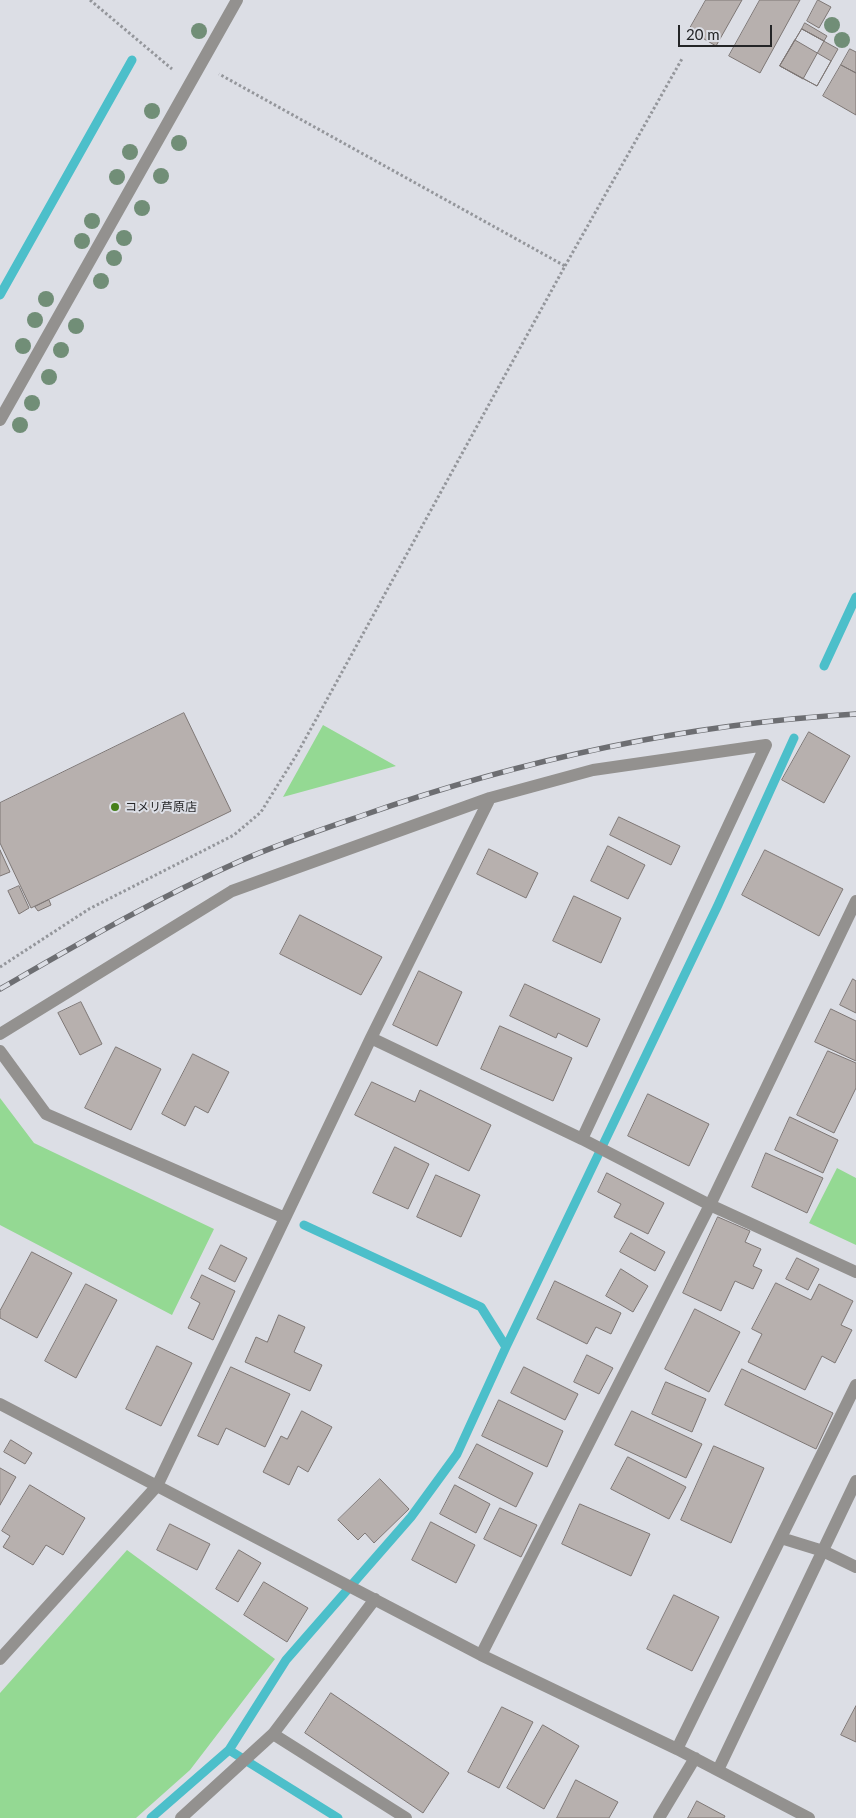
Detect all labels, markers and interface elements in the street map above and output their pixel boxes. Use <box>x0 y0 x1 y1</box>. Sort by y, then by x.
scale bar <box>681 15 775 47</box>
text: 20 m <box>686 25 720 43</box>
place label: コメリ芦原店 <box>125 800 197 814</box>
marker: コメリ芦原店 <box>109 801 121 813</box>

